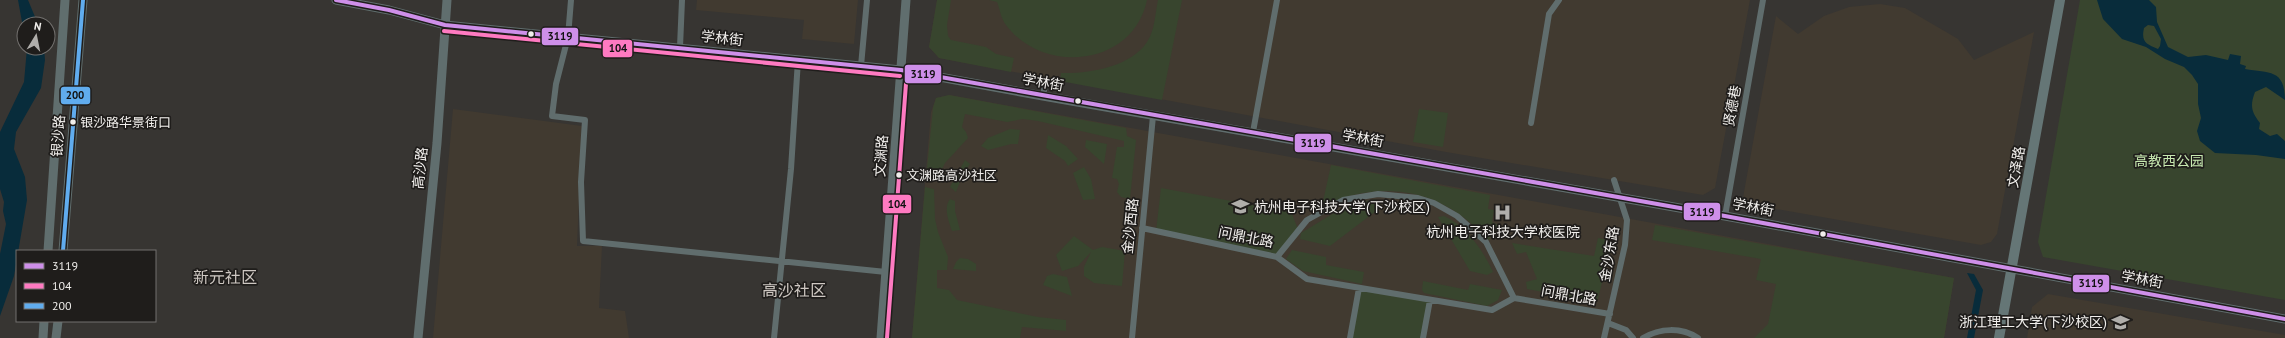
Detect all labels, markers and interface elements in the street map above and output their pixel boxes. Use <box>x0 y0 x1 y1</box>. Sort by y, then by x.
north arrow <box>16 16 56 56</box>
text: N <box>33 19 43 34</box>
line badge: 3119 <box>541 27 579 46</box>
street label: 学林街 <box>700 27 744 49</box>
unlabelled marker <box>526 29 536 39</box>
text: 3119 <box>548 29 572 43</box>
line badge: 104 <box>602 39 633 58</box>
text: 104 <box>609 41 628 55</box>
line badge: 3119 <box>904 64 942 84</box>
text: 3119 <box>911 67 935 81</box>
street label: 学林街 <box>1021 69 1065 95</box>
street label: 贤德巷 <box>1719 84 1745 128</box>
line badge: 200 <box>60 86 91 105</box>
text: 200 <box>66 88 84 102</box>
unlabelled marker <box>1073 96 1083 106</box>
street label: 银沙路 <box>48 114 68 158</box>
place label: 银沙路华景街口 <box>80 114 171 131</box>
marker: 银沙路华景街口 <box>68 117 78 127</box>
street label: 学林街 <box>1341 125 1385 151</box>
line badge: 3119 <box>1294 133 1332 153</box>
street label: 文渊路 <box>871 134 891 178</box>
text: 3119 <box>1301 136 1325 150</box>
street label: 文泽路 <box>2003 145 2029 189</box>
street label: 高沙路 <box>409 146 431 190</box>
park label: 高教西公园 <box>2134 152 2204 170</box>
place label: 文渊路高沙社区 <box>906 167 997 184</box>
marker: 文渊路高沙社区 <box>894 170 904 180</box>
line badge: 104 <box>882 194 912 214</box>
street label: 学林街 <box>1731 194 1775 220</box>
text: 104 <box>888 197 907 211</box>
street label: 金沙西路 <box>1118 197 1142 255</box>
school or university icon: 杭州电子科技大学(下沙校区) <box>1231 197 1251 217</box>
place label: 杭州电子科技大学(下沙校区) <box>1254 198 1430 216</box>
hospital icon: 杭州电子科技大学校医院 <box>1493 202 1513 222</box>
line badge: 3119 <box>1683 202 1721 221</box>
text: 3119 <box>1690 205 1714 219</box>
street label: 问鼎北路 <box>1217 223 1275 251</box>
place label: 杭州电子科技大学校医院 <box>1426 223 1580 241</box>
street label: 金沙东路 <box>1595 225 1623 283</box>
unlabelled marker <box>1818 229 1828 239</box>
legend <box>16 250 156 322</box>
text: 3119 <box>52 258 78 273</box>
street label: 学林街 <box>2120 266 2164 292</box>
district label: 新元社区 <box>193 267 257 287</box>
line badge: 3119 <box>2072 274 2110 293</box>
text: 3119 <box>2079 276 2103 290</box>
text: 104 <box>52 278 72 293</box>
district label: 高沙社区 <box>762 280 826 300</box>
street label: 问鼎北路 <box>1540 281 1598 309</box>
text: 200 <box>52 298 72 313</box>
school or university icon: 浙江理工大学(下沙校区) <box>2110 312 2130 332</box>
place label: 浙江理工大学(下沙校区) <box>1959 313 2107 331</box>

